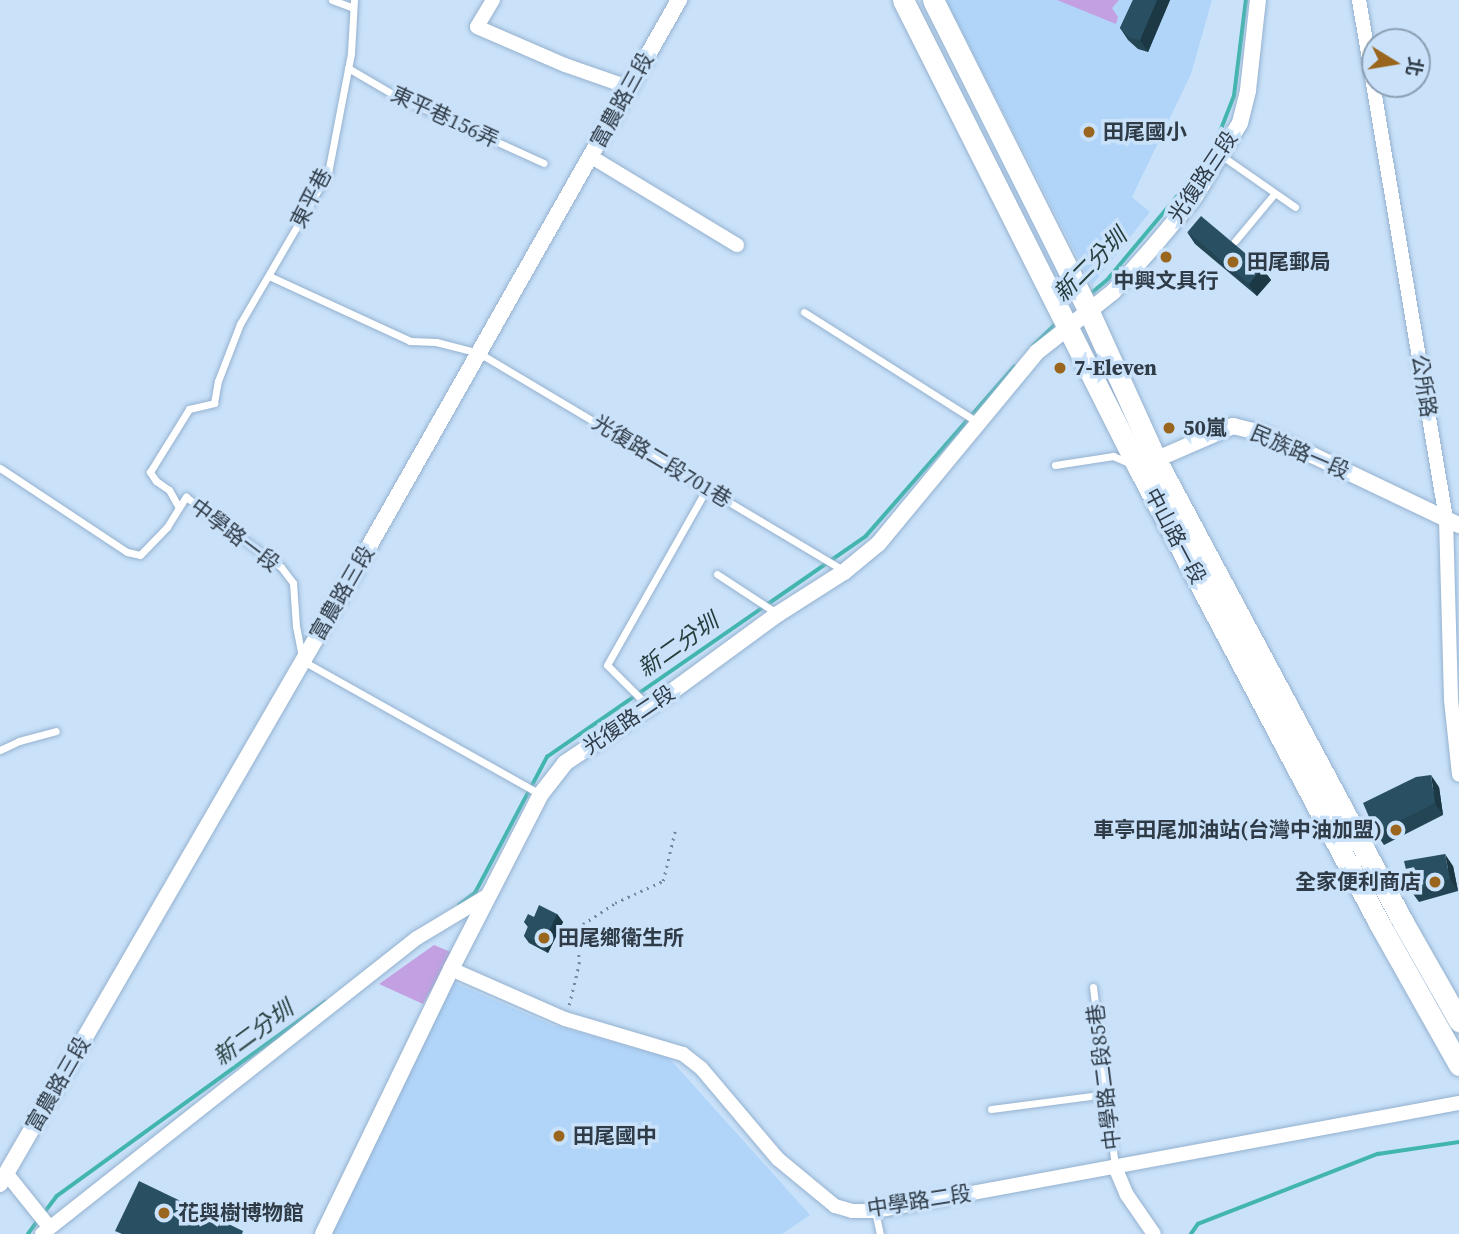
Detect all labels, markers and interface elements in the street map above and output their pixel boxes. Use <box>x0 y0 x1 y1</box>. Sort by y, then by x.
north arrow <box>1361 28 1431 98</box>
street label: 富農路三段 <box>586 48 658 152</box>
text: 北 <box>1400 55 1429 78</box>
street label: 東平巷156弄 <box>387 81 503 153</box>
place label: 田尾國小 <box>1103 119 1187 145</box>
marker: 田尾國小 <box>1081 124 1097 140</box>
street label: 光復路三段 <box>1163 126 1243 228</box>
street label: 東平巷 <box>285 164 337 232</box>
water label: 新二分圳 <box>1048 223 1132 307</box>
marker: 中興文具行 <box>1158 249 1174 265</box>
place label: 田尾郵局 <box>1247 249 1331 275</box>
marker: 田尾郵局 <box>1225 254 1241 270</box>
place label: 中興文具行 <box>1114 268 1218 294</box>
street label: 公所路 <box>1407 353 1441 419</box>
place label: 7-Eleven <box>1074 355 1157 381</box>
marker: 7-Eleven <box>1052 360 1068 376</box>
street label: 光復路二段701巷 <box>588 410 736 512</box>
place label: 50嵐 <box>1183 415 1227 441</box>
marker: 50嵐 <box>1161 420 1177 436</box>
street label: 民族路一段 <box>1247 420 1353 484</box>
street label: 中山路一段 <box>1139 484 1211 588</box>
street label: 中學路一段 <box>185 493 285 577</box>
street label: 富農路三段 <box>305 541 379 645</box>
water label: 新二分圳 <box>632 607 724 683</box>
street label: 光復路二段 <box>578 680 680 760</box>
place label: 車亭田尾加油站(台灣中油加盟) <box>1093 817 1382 843</box>
marker: 車亭田尾加油站(台灣中油加盟) <box>1388 822 1404 838</box>
place label: 全家便利商店 <box>1295 869 1421 895</box>
marker: 全家便利商店 <box>1427 874 1443 890</box>
place label: 田尾鄉衛生所 <box>558 925 684 951</box>
marker: 田尾鄉衛生所 <box>536 930 552 946</box>
water label: 新二分圳 <box>208 995 298 1071</box>
street label: 中學路二段85巷 <box>1083 1003 1125 1151</box>
street label: 富農路三段 <box>21 1032 95 1136</box>
place label: 田尾國中 <box>573 1123 657 1149</box>
marker: 田尾國中 <box>551 1128 567 1144</box>
street label: 中學路二段 <box>865 1180 973 1222</box>
place label: 花與樹博物館 <box>178 1200 304 1226</box>
marker: 花與樹博物館 <box>156 1205 172 1221</box>

